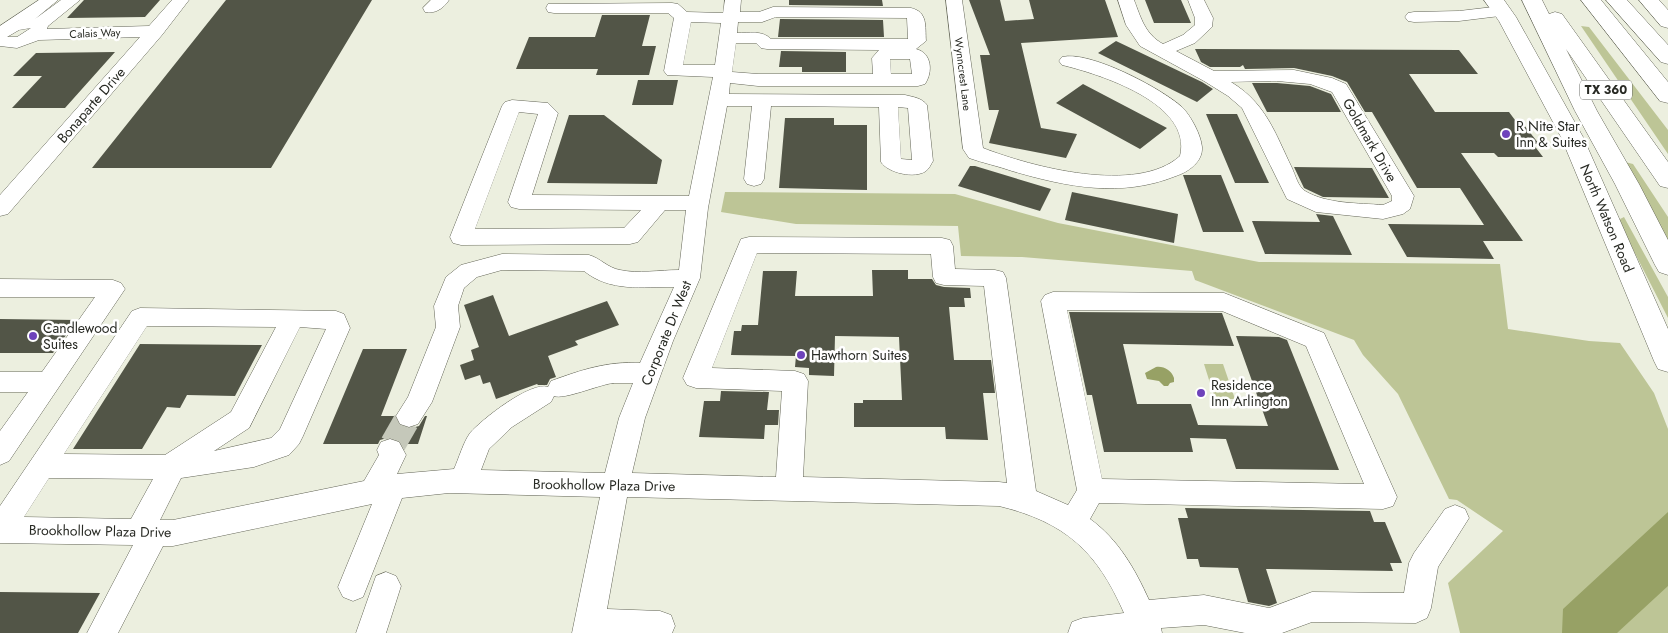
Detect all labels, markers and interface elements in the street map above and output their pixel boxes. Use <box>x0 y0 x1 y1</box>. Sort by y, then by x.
street label: Calais Way <box>69 24 121 42</box>
street label: Wynncrest Lane <box>951 36 975 112</box>
street label: Bonaparte Drive <box>52 63 130 147</box>
road number: TX 360 <box>1580 80 1632 100</box>
street label: Goldmark Drive <box>1338 94 1402 186</box>
place label: R Nite Star Inn & Suites <box>1516 116 1587 152</box>
marker: R Nite Star Inn & Suites <box>1500 128 1512 140</box>
street label: North Watson Road <box>1575 161 1639 275</box>
street label: Corporate Dr West <box>636 277 696 388</box>
place label: Candlewood Suites <box>43 318 117 354</box>
marker: Candlewood Suites <box>27 330 39 342</box>
place label: Hawthorn Suites <box>811 345 907 365</box>
marker: Hawthorn Suites <box>795 349 807 361</box>
place label: Residence Inn Arlington <box>1211 375 1288 411</box>
marker: Residence Inn Arlington <box>1195 387 1207 399</box>
street label: Brookhollow Plaza Drive <box>533 474 675 496</box>
street label: Brookhollow Plaza Drive <box>29 520 171 542</box>

